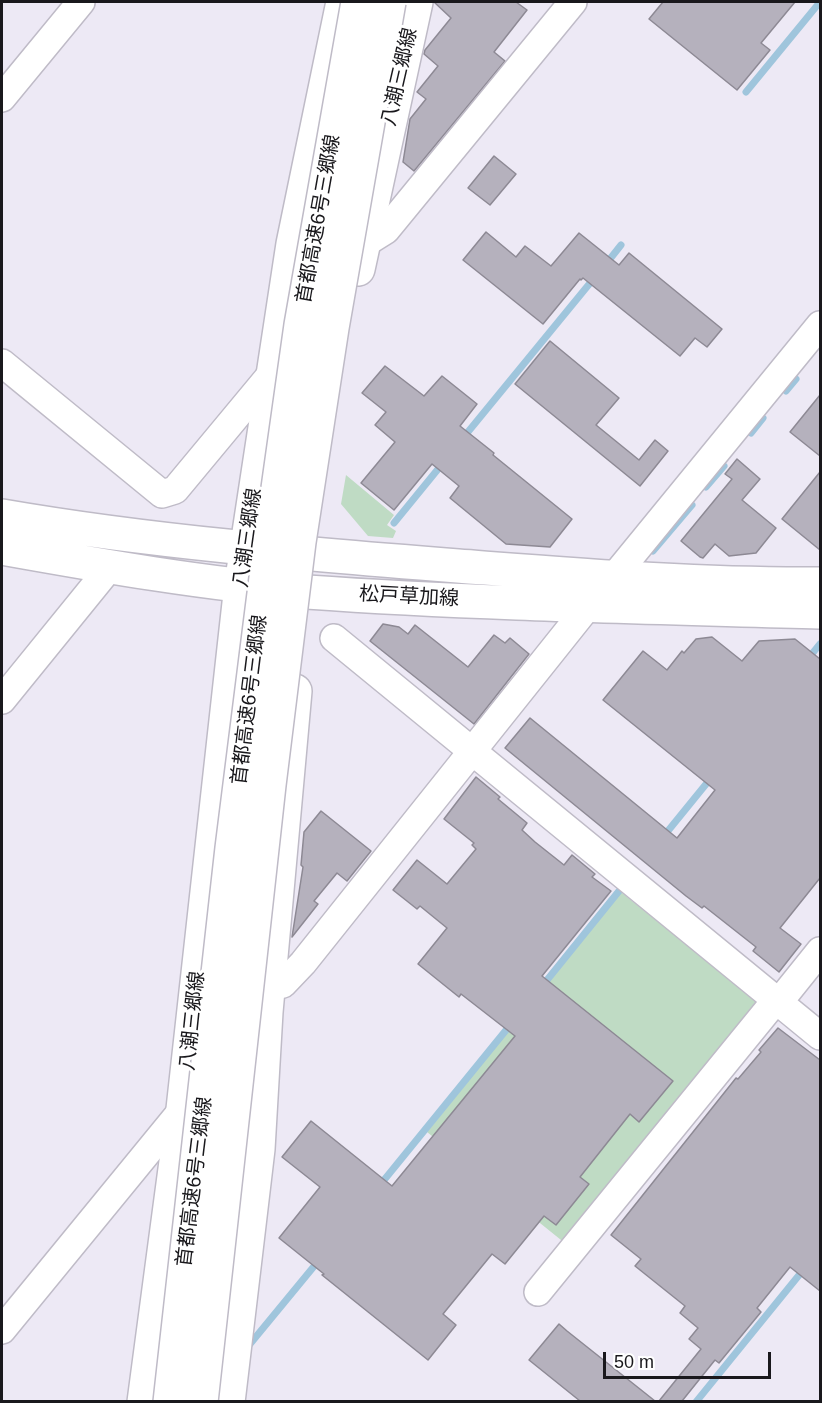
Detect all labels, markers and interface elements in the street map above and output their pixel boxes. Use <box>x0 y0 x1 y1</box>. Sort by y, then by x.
street label: 八潮三郷線 <box>377 26 423 128</box>
street label: 首都高速6号三郷線 <box>292 133 346 305</box>
street label: 八潮三郷線 <box>229 487 267 589</box>
street label: 松戸草加線 <box>358 582 460 612</box>
street label: 首都高速6号三郷線 <box>228 614 272 786</box>
street label: 八潮三郷線 <box>176 970 210 1072</box>
street label: 首都高速6号三郷線 <box>173 1096 217 1268</box>
scale bar <box>606 1340 774 1378</box>
text: 50 m <box>614 1352 654 1372</box>

